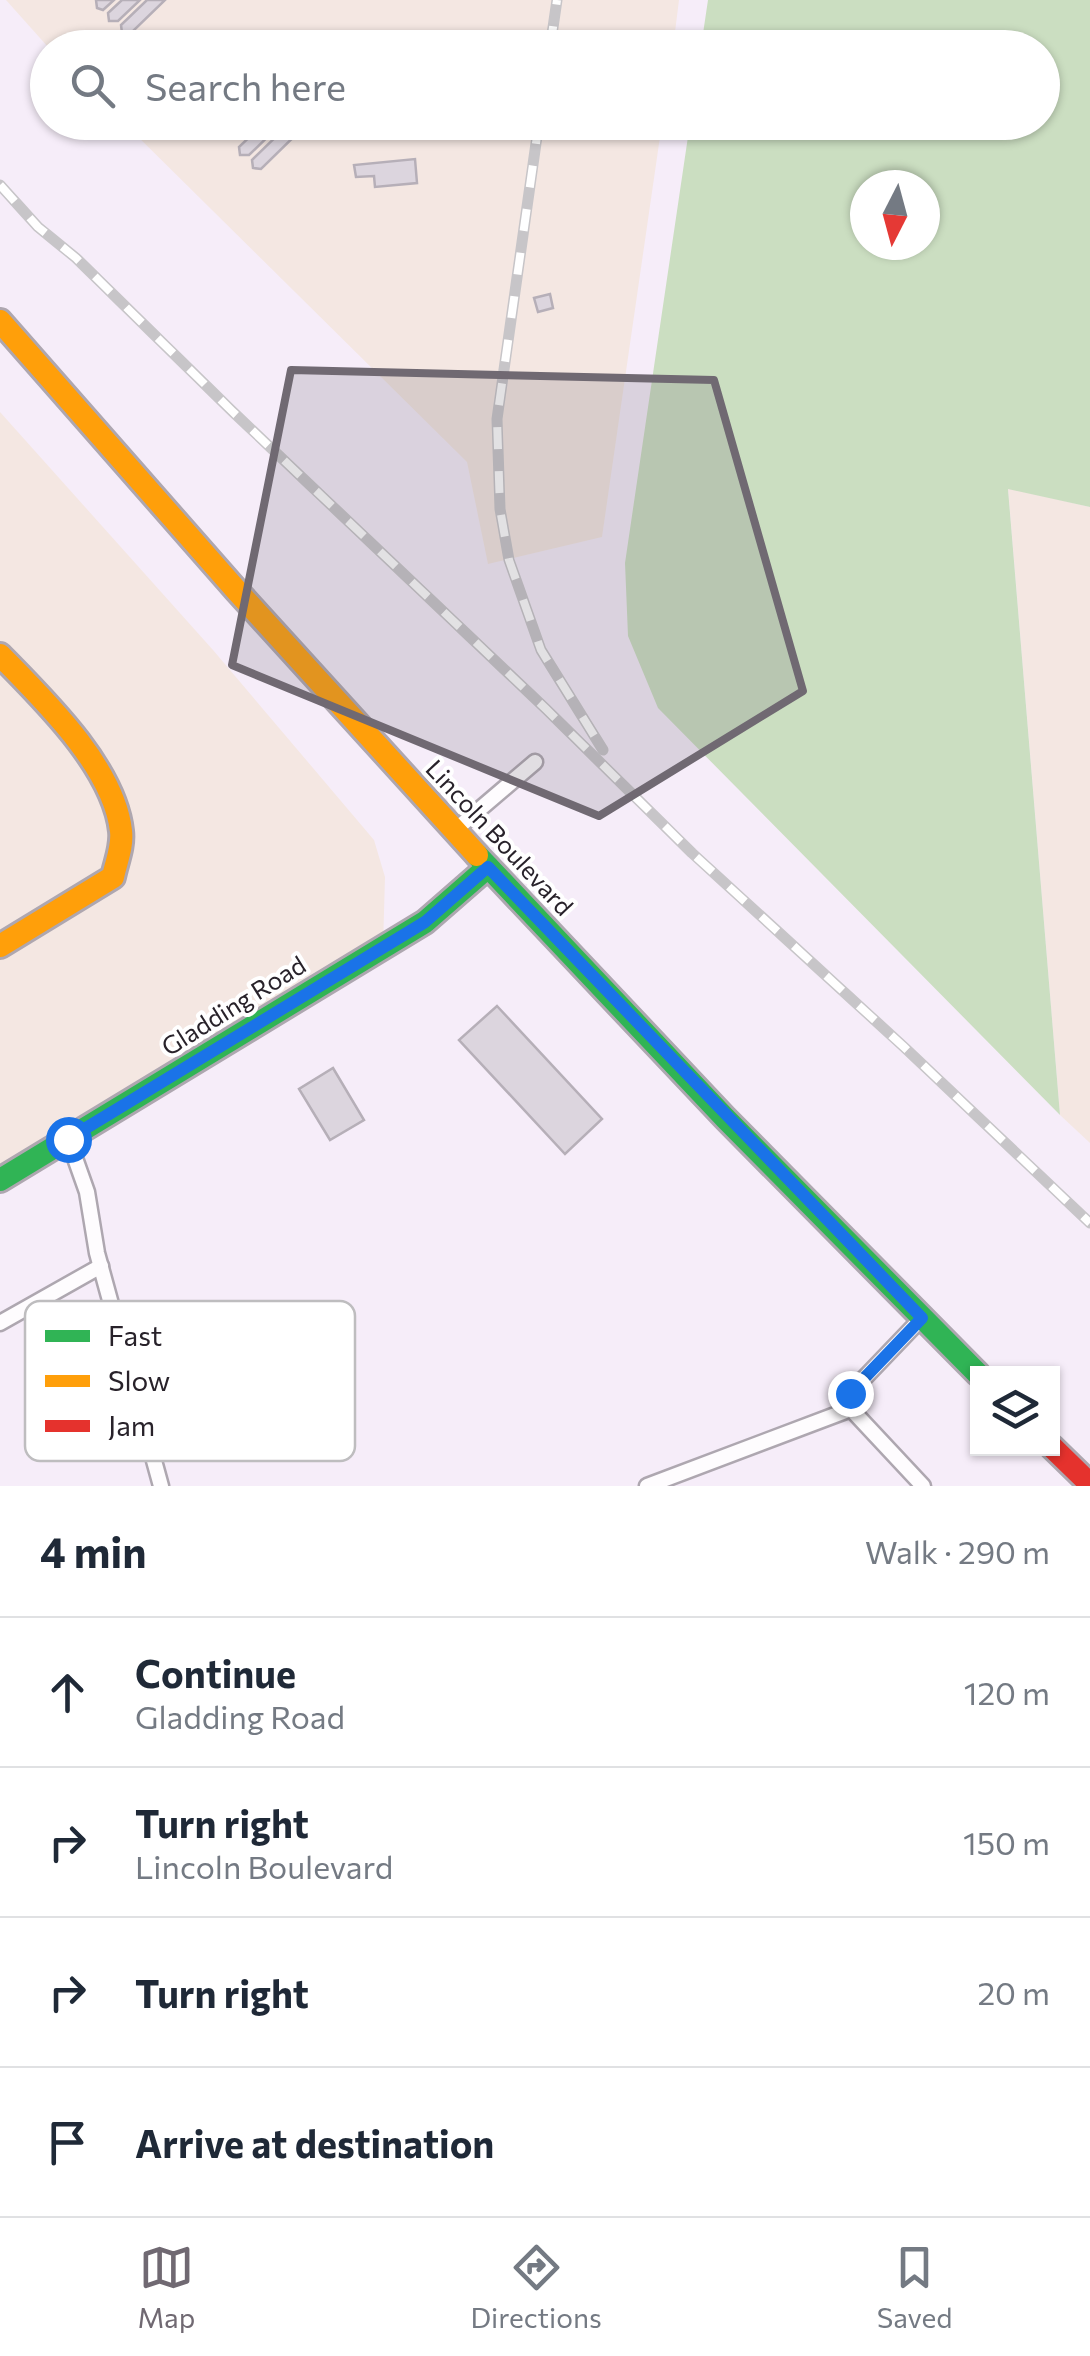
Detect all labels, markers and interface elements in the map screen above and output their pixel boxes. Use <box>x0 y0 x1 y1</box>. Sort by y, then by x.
search box <box>30 30 1060 140</box>
icon: search <box>65 58 120 113</box>
text: Search here <box>145 62 346 109</box>
north arrow <box>850 170 940 260</box>
street label: Lincoln Boulevard <box>420 753 580 921</box>
street label: Gladding Road <box>155 949 311 1061</box>
route start <box>46 1117 92 1163</box>
legend <box>25 1301 355 1461</box>
text: Fast <box>108 1318 162 1352</box>
text: Slow <box>108 1363 170 1397</box>
map controls <box>970 1366 1060 1456</box>
button: layers <box>970 1366 1060 1456</box>
route end <box>828 1371 874 1417</box>
text: Jam <box>108 1408 155 1442</box>
text: 4 min <box>40 1525 146 1577</box>
text: Walk · 290 m <box>865 1531 1050 1571</box>
text: Continue <box>135 1649 296 1696</box>
icon: ahead <box>40 1665 95 1720</box>
text: 120 m <box>964 1672 1050 1712</box>
text: Gladding Road <box>135 1696 345 1736</box>
text: Turn right <box>135 1799 309 1846</box>
icon: right <box>40 1815 95 1870</box>
text: 150 m <box>963 1822 1050 1862</box>
text: Lincoln Boulevard <box>135 1846 393 1886</box>
icon: right <box>40 1965 95 2020</box>
text: Turn right <box>135 1969 309 2016</box>
text: 20 m <box>977 1972 1050 2012</box>
icon: arrive <box>40 2115 95 2170</box>
text: Arrive at destination <box>135 2119 494 2166</box>
tab: Map <box>138 2240 195 2334</box>
tab: Directions <box>470 2240 602 2334</box>
tab: Saved <box>877 2240 952 2334</box>

